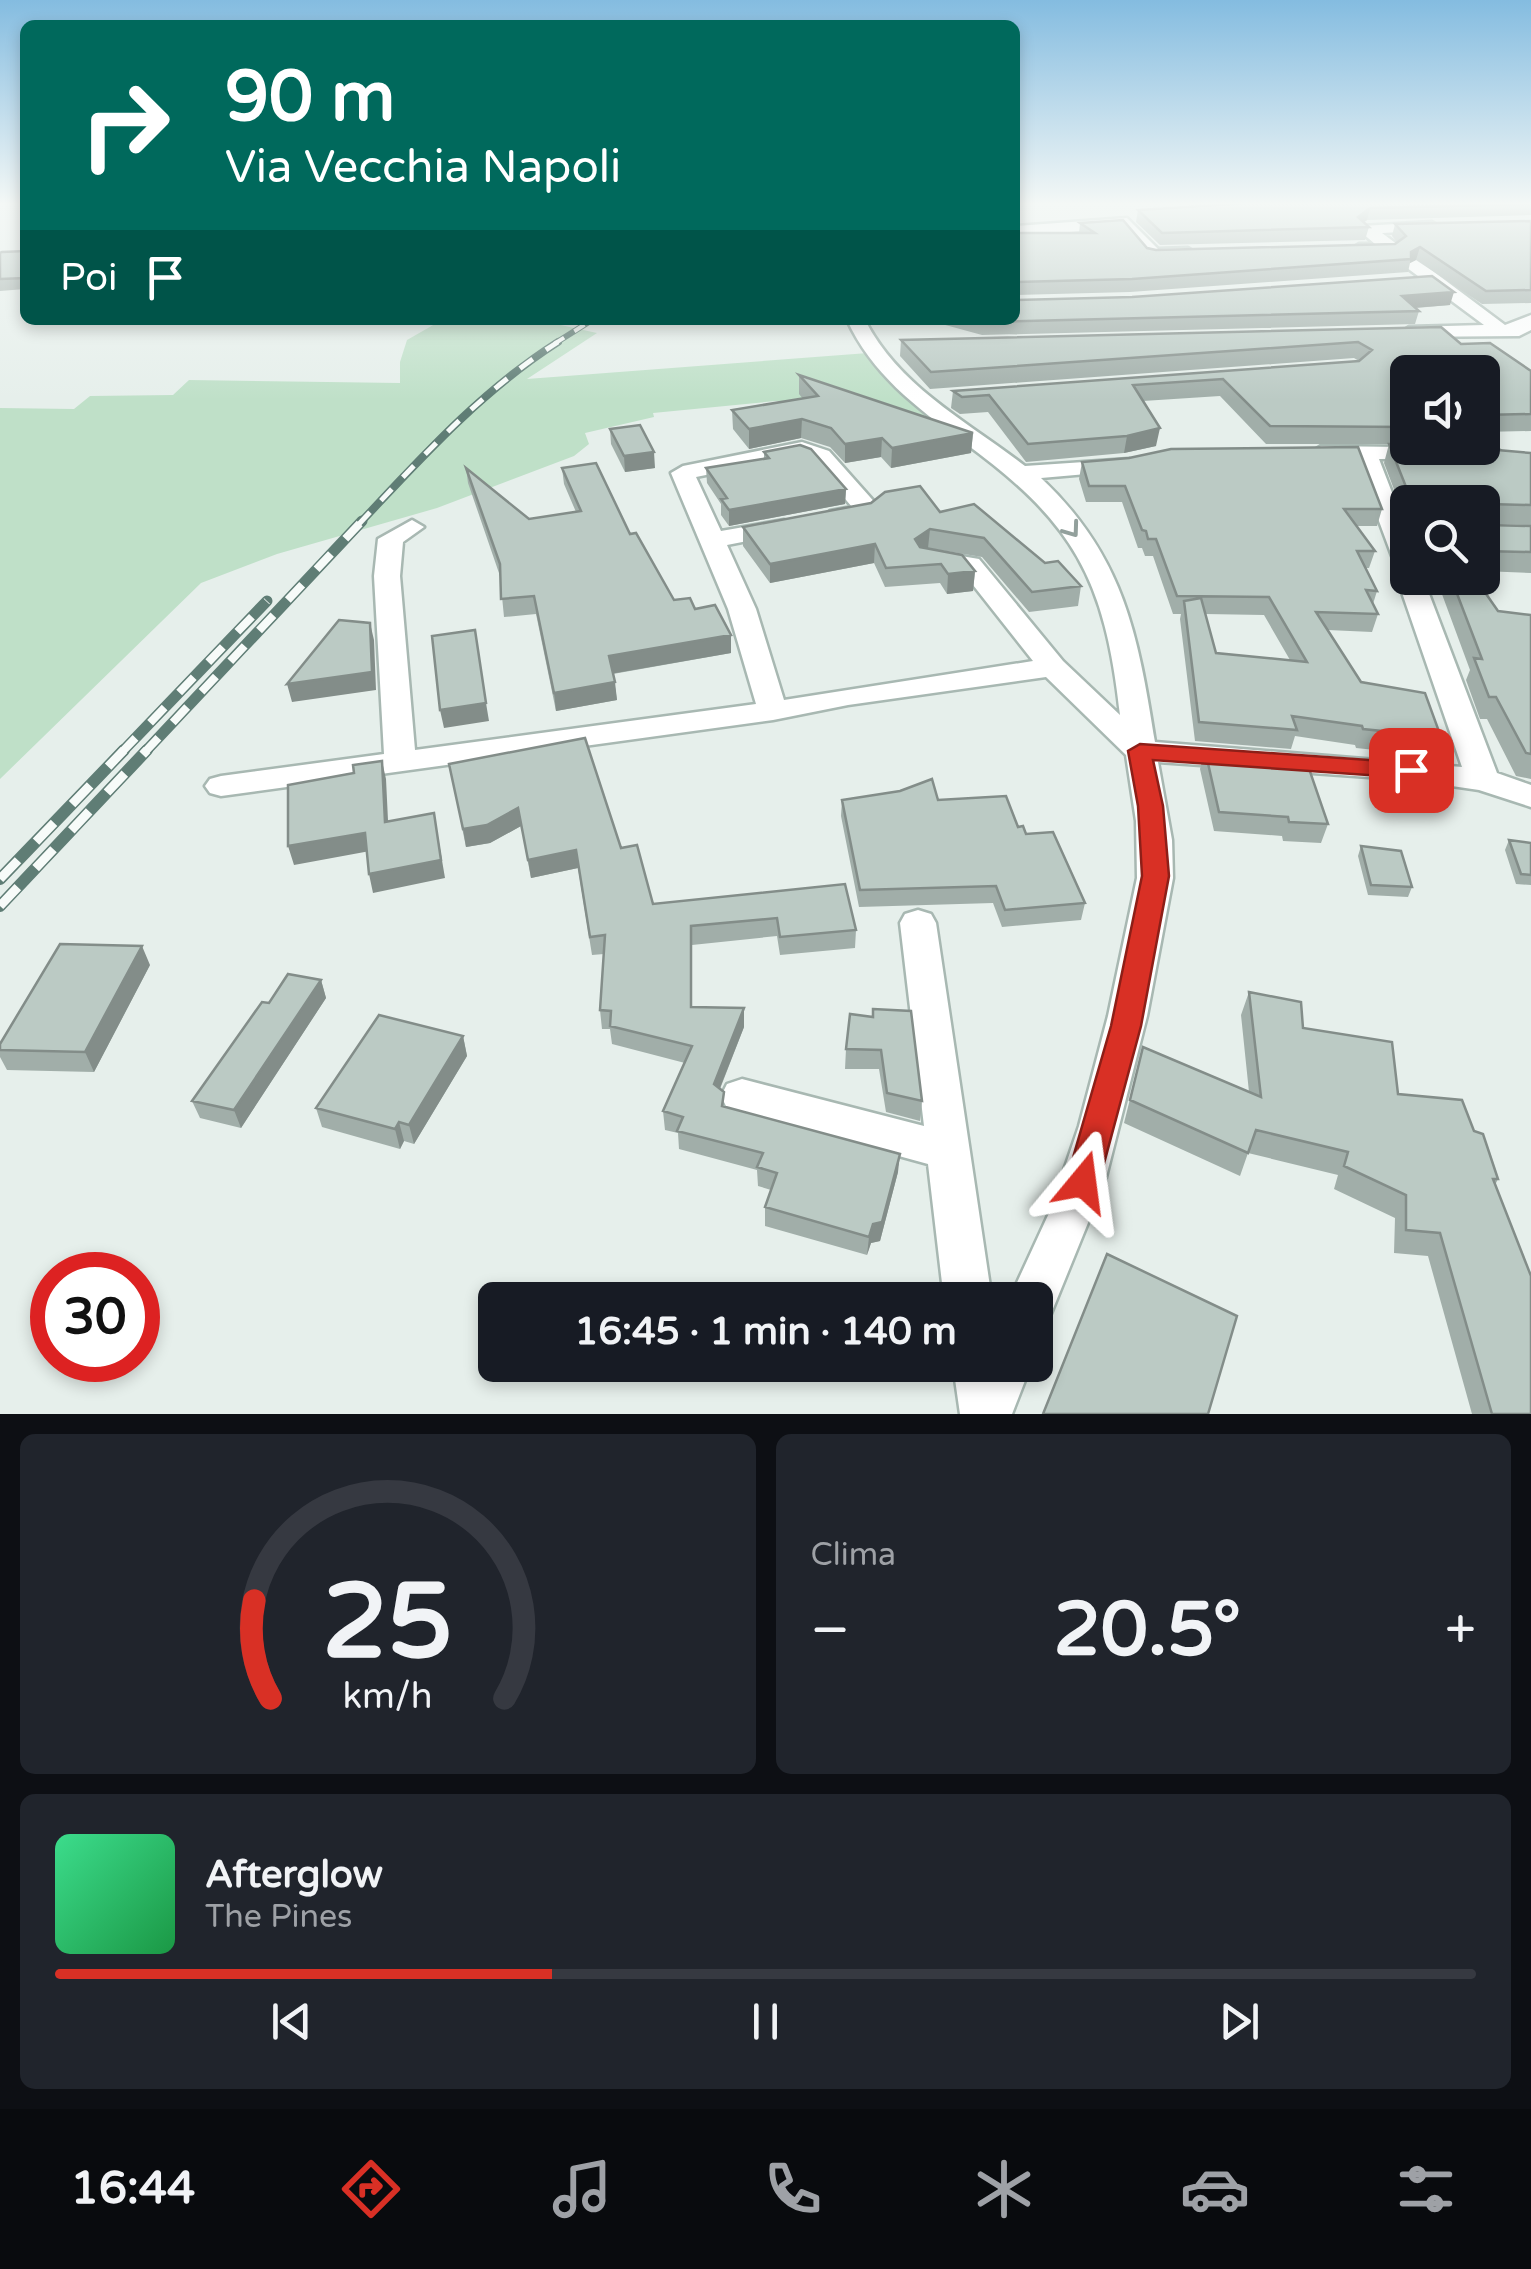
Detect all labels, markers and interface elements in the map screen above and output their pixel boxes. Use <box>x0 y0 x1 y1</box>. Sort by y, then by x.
text: 90 m <box>225 56 395 140</box>
icon: right <box>60 60 190 190</box>
text: Via Vecchia Napoli <box>225 141 621 195</box>
icon: arrive <box>138 250 193 305</box>
text: Poi <box>60 255 118 301</box>
map controls <box>1390 355 1500 595</box>
button: sound <box>1390 355 1500 465</box>
button: search <box>1390 485 1500 595</box>
one-way arrow <box>1061 519 1078 537</box>
pin <box>1369 728 1454 813</box>
icon: arrive <box>1384 743 1439 798</box>
position arrow <box>1031 1130 1135 1234</box>
speed limit sign: 30 <box>30 1252 160 1382</box>
text: 16:45 · 1 min · 140 m <box>574 1309 957 1355</box>
text: Clima <box>811 1536 896 1574</box>
text: 25 <box>322 1561 453 1686</box>
text: 20.5° <box>1054 1585 1241 1675</box>
text: − <box>811 1598 850 1664</box>
text: + <box>1445 1598 1476 1664</box>
text: km/h <box>343 1675 433 1718</box>
text: Afterglow <box>205 1852 383 1898</box>
text: The Pines <box>205 1898 352 1936</box>
icon: previous <box>264 1994 319 2049</box>
icon: pause <box>738 1994 793 2049</box>
icon: next <box>1212 1994 1267 2049</box>
icon: directions <box>336 2154 406 2224</box>
icon: music <box>547 2154 617 2224</box>
icon: phone <box>758 2154 828 2224</box>
icon: climate <box>969 2154 1039 2224</box>
icon: car <box>1180 2154 1250 2224</box>
icon: filters <box>1391 2154 1461 2224</box>
text: 16:44 <box>70 2162 195 2216</box>

